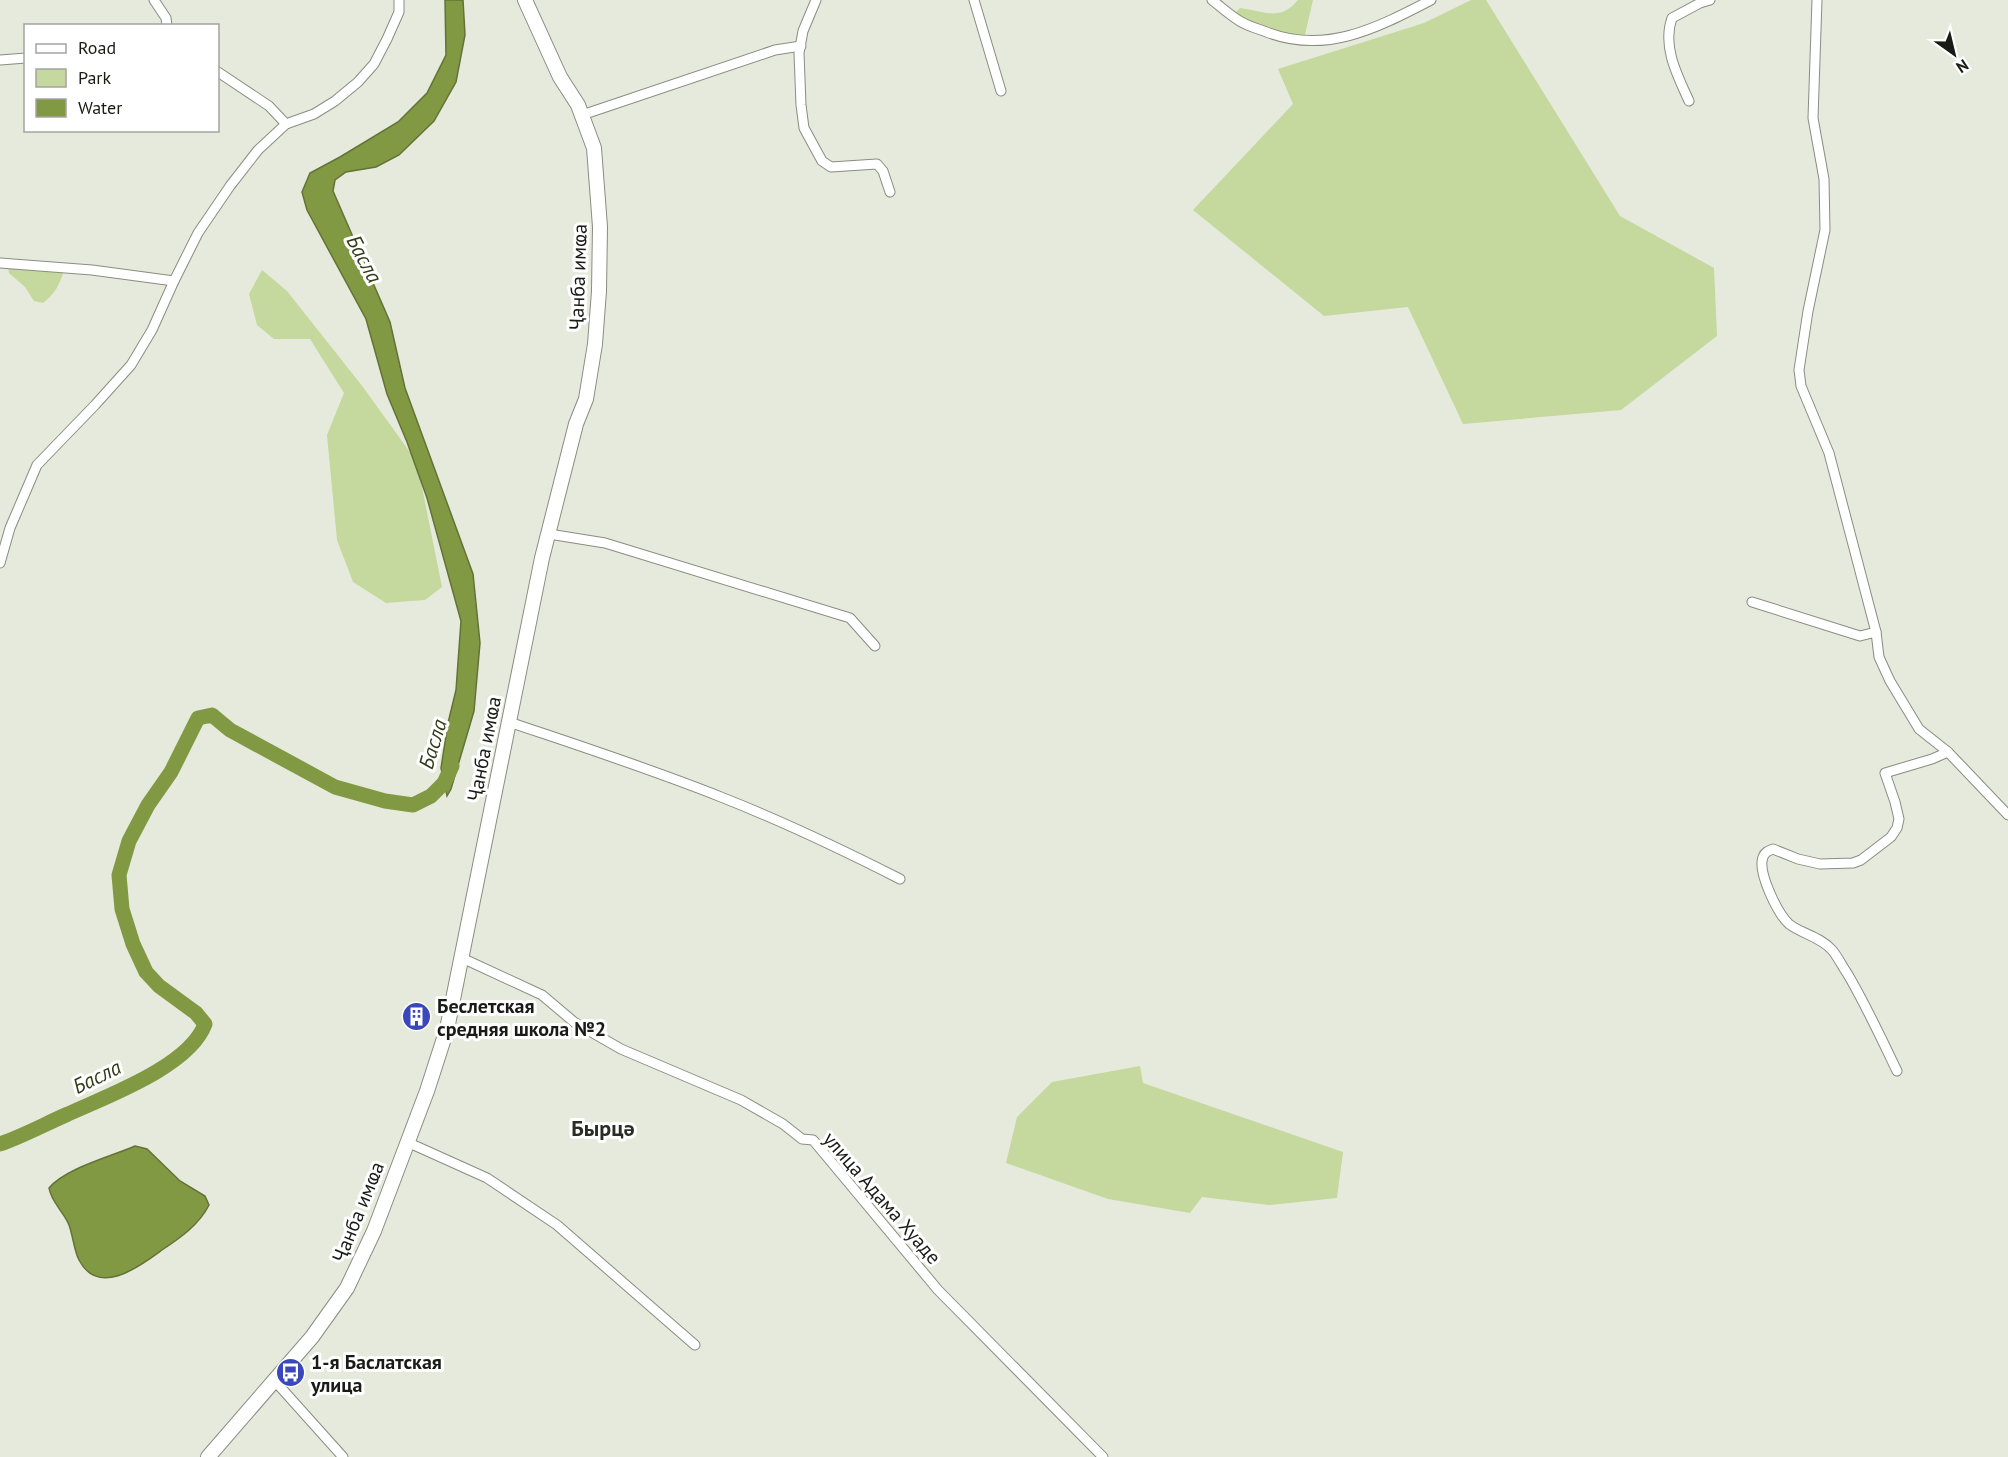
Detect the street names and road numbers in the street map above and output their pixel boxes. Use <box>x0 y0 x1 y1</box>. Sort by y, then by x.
street label: Ҷанба имҩа <box>563 223 593 331</box>
street label: Ҷанба имҩа <box>461 694 507 804</box>
street label: улица Адама Хуаде <box>817 1126 947 1270</box>
street label: Ҷанба имҩа <box>326 1158 390 1266</box>

